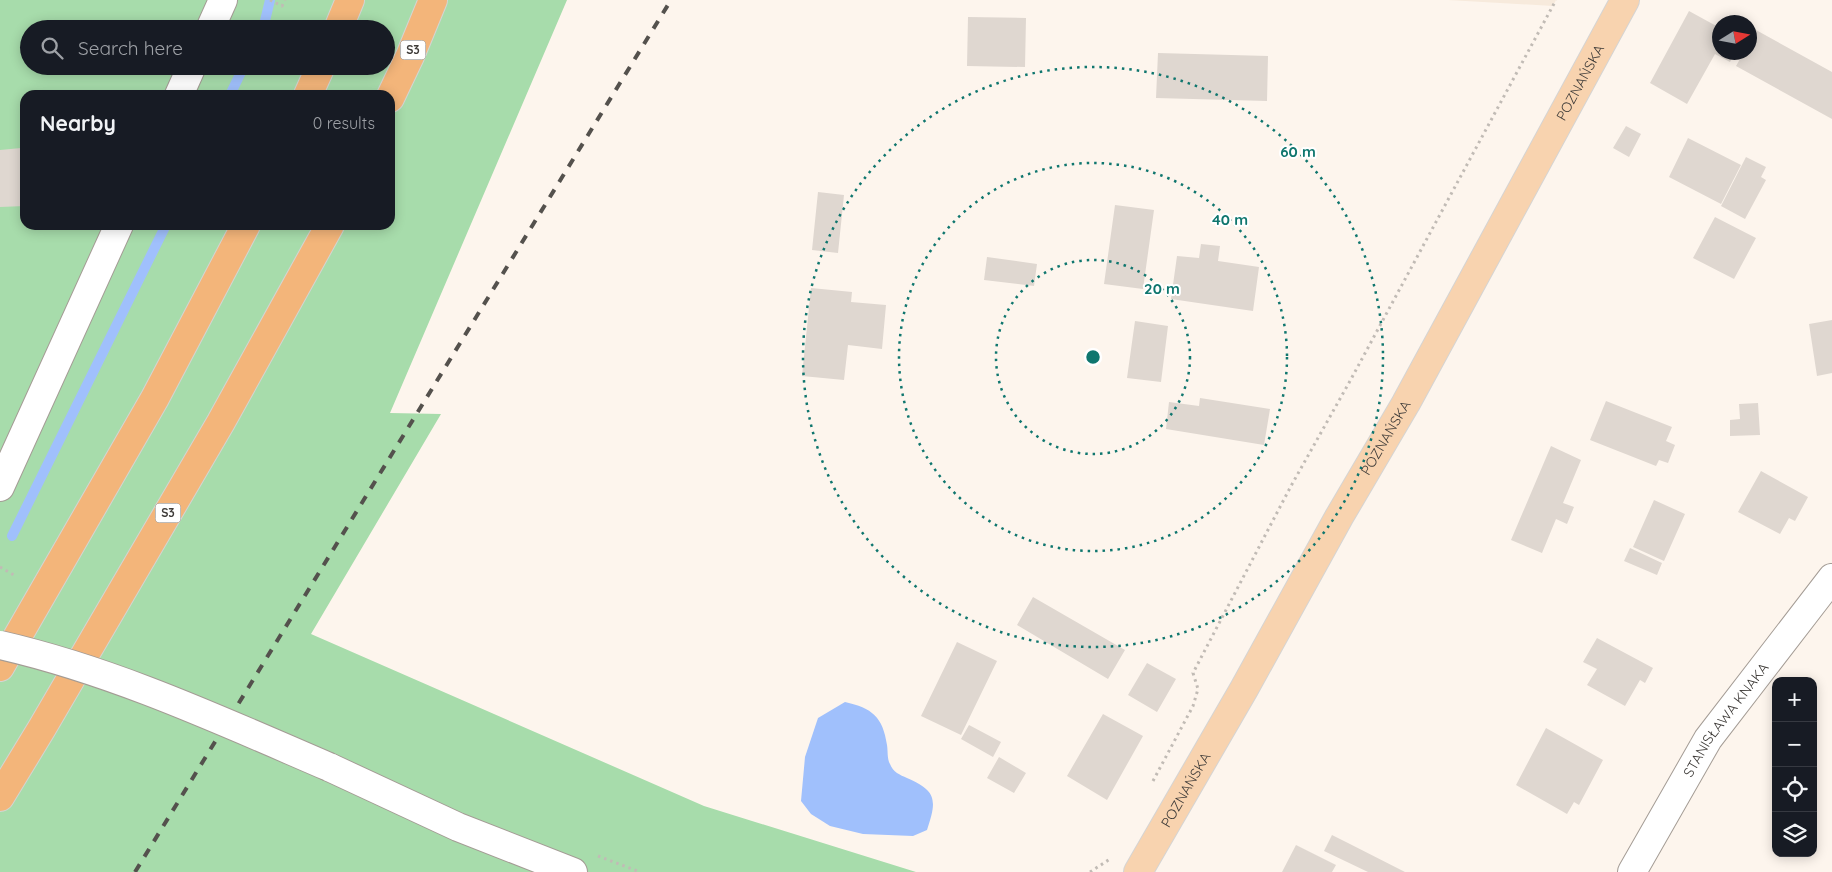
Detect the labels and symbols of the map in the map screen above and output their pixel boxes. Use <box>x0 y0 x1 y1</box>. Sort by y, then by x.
north arrow <box>1712 15 1757 60</box>
road number: S3 <box>400 40 426 60</box>
street label: POZNAŃSKA <box>1552 41 1608 124</box>
text: 60 m <box>1280 142 1316 161</box>
text: 40 m <box>1212 210 1248 229</box>
text: 20 m <box>1144 279 1180 298</box>
centre of rings <box>1084 348 1102 366</box>
street label: POZNAŃSKA <box>1357 397 1415 478</box>
road number: S3 <box>156 503 180 522</box>
street label: STANISŁAWA KNAKA <box>1679 659 1773 780</box>
street label: POZNAŃSKA <box>1157 749 1214 831</box>

